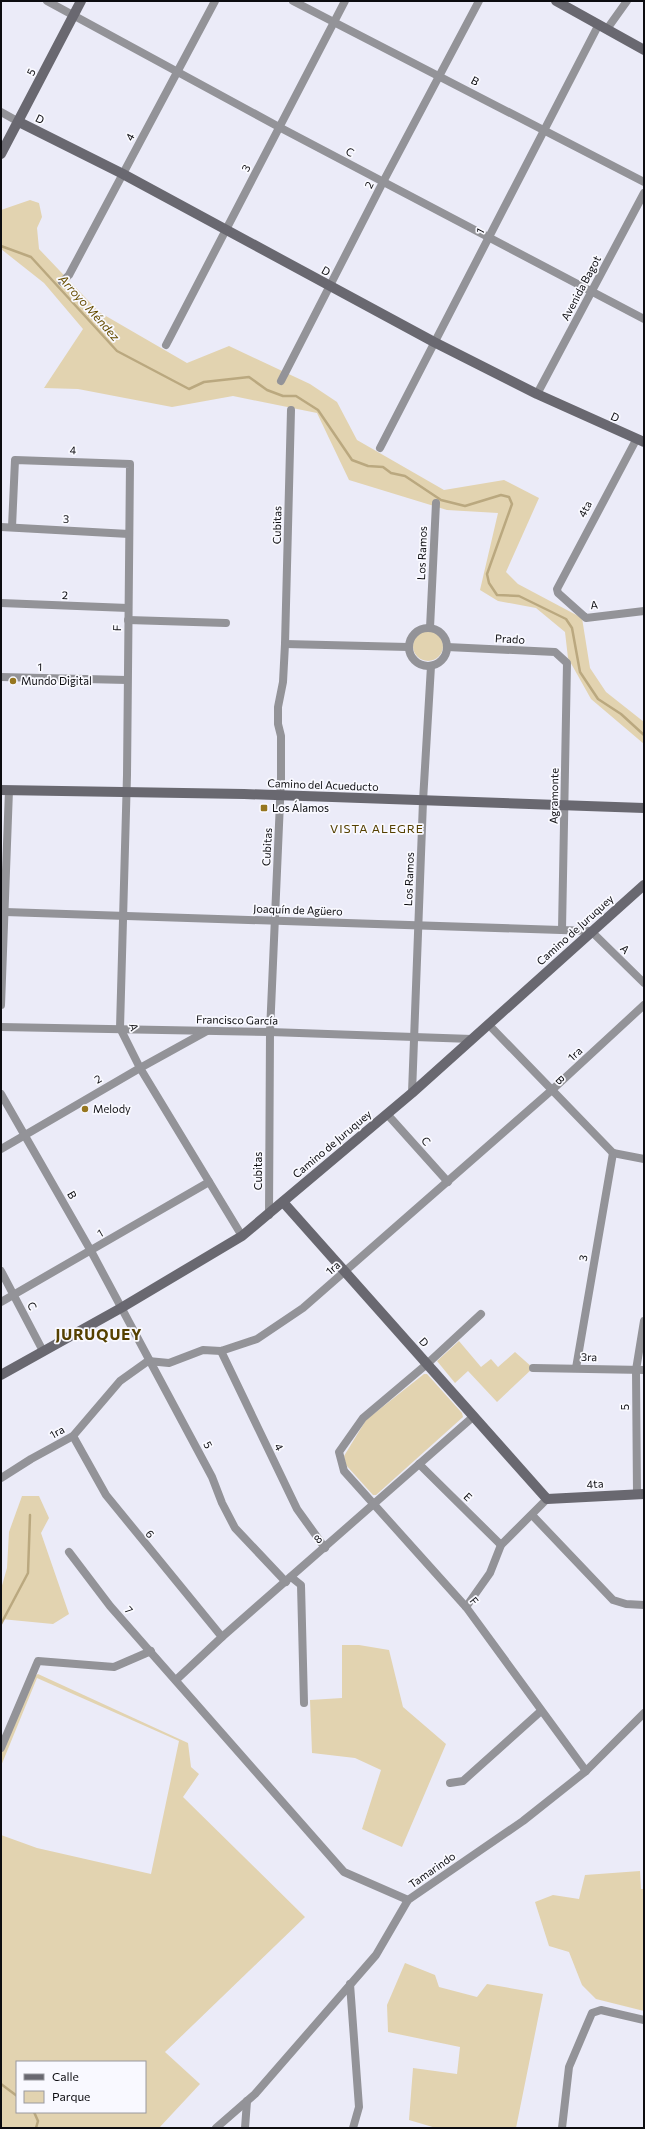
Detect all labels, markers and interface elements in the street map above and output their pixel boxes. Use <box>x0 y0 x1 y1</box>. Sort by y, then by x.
street label: 5 <box>23 66 38 78</box>
street label: B <box>469 73 481 88</box>
street label: D <box>34 111 47 126</box>
street label: 4 <box>122 130 137 143</box>
street label: C <box>344 144 357 159</box>
street label: 3 <box>238 162 253 174</box>
street label: 2 <box>361 179 376 190</box>
street label: 1 <box>473 226 486 236</box>
street label: Avenida Bagot <box>558 253 603 322</box>
street label: D <box>320 263 333 278</box>
water label: Arroyo Méndez <box>56 271 123 343</box>
street label: D <box>609 409 622 424</box>
street label: 4 <box>69 443 77 456</box>
street label: 4ta <box>575 498 594 519</box>
street label: Cubitas <box>270 506 283 544</box>
street label: 3 <box>63 512 70 525</box>
street label: Los Ramos <box>414 526 429 580</box>
street label: 2 <box>62 588 68 601</box>
street label: A <box>589 598 599 611</box>
street label: F <box>110 625 123 631</box>
street label: Prado <box>495 631 526 646</box>
street label: 1 <box>38 660 42 673</box>
place label: Mundo Digital <box>21 674 92 687</box>
marker: Mundo Digital <box>8 676 18 686</box>
street label: Agramonte <box>547 768 560 824</box>
street label: Camino del Acueducto <box>267 776 379 793</box>
place label: Los Álamos <box>272 800 329 814</box>
marker: Los Álamos <box>259 803 269 813</box>
district label: VISTA ALEGRE <box>330 821 424 835</box>
street label: Cubitas <box>259 828 274 866</box>
street label: Los Ramos <box>401 852 416 906</box>
street label: Camino de Juruquey <box>534 892 617 968</box>
street label: Joaquín de Agüero <box>253 901 343 919</box>
street label: A <box>618 941 633 956</box>
street label: Francisco García <box>196 1012 278 1027</box>
street label: A <box>127 1021 142 1033</box>
street label: 1ra <box>565 1044 584 1063</box>
street label: 2 <box>92 1071 104 1086</box>
street label: B <box>553 1073 568 1087</box>
place label: Melody <box>93 1102 131 1115</box>
marker: Melody <box>80 1104 90 1114</box>
street label: Camino de Juruquey <box>290 1107 375 1181</box>
street label: C <box>419 1134 434 1148</box>
street label: Cubitas <box>251 1152 264 1190</box>
street label: B <box>65 1188 80 1201</box>
street label: 1 <box>94 1226 105 1239</box>
street label: 3 <box>576 1254 589 1262</box>
street label: 1ra <box>323 1258 343 1277</box>
street label: C <box>25 1299 40 1312</box>
district label: JURUQUEY <box>55 1325 143 1343</box>
street label: D <box>417 1334 432 1349</box>
street label: 3ra <box>581 1350 597 1363</box>
street label: 5 <box>618 1404 631 1410</box>
street label: 1ra <box>47 1422 66 1441</box>
street label: 5 <box>201 1439 216 1451</box>
street label: 4 <box>272 1441 287 1453</box>
street label: 4ta <box>586 1477 604 1490</box>
street label: E <box>461 1490 475 1504</box>
street label: 6 <box>143 1527 158 1541</box>
street label: 8 <box>311 1531 325 1546</box>
street label: F <box>467 1594 481 1607</box>
street label: 7 <box>123 1603 136 1616</box>
street label: Tamarindo <box>406 1849 458 1890</box>
legend <box>16 2061 146 2113</box>
text: Calle <box>52 2069 79 2083</box>
text: Parque <box>52 2089 90 2103</box>

